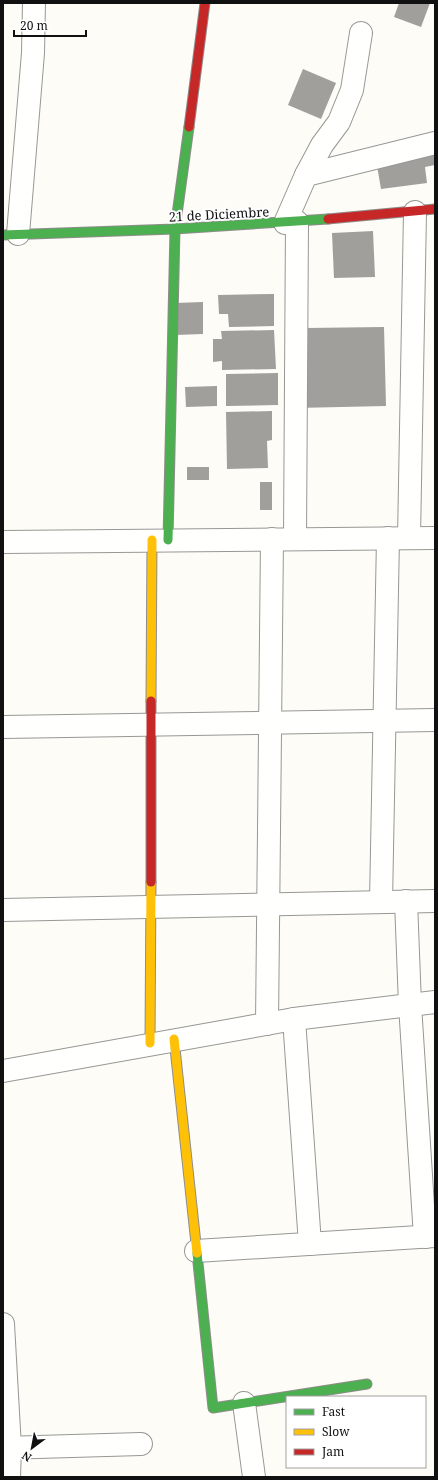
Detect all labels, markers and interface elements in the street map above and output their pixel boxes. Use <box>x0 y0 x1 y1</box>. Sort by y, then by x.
scale bar <box>14 12 86 38</box>
text: 20 m <box>20 17 48 34</box>
street label: 21 de Diciembre <box>168 202 270 226</box>
legend <box>286 1396 426 1468</box>
text: Fast <box>322 1403 345 1420</box>
text: Slow <box>322 1423 350 1440</box>
north arrow <box>12 1428 52 1468</box>
text: Jam <box>321 1443 344 1460</box>
text: N <box>19 1448 34 1466</box>

